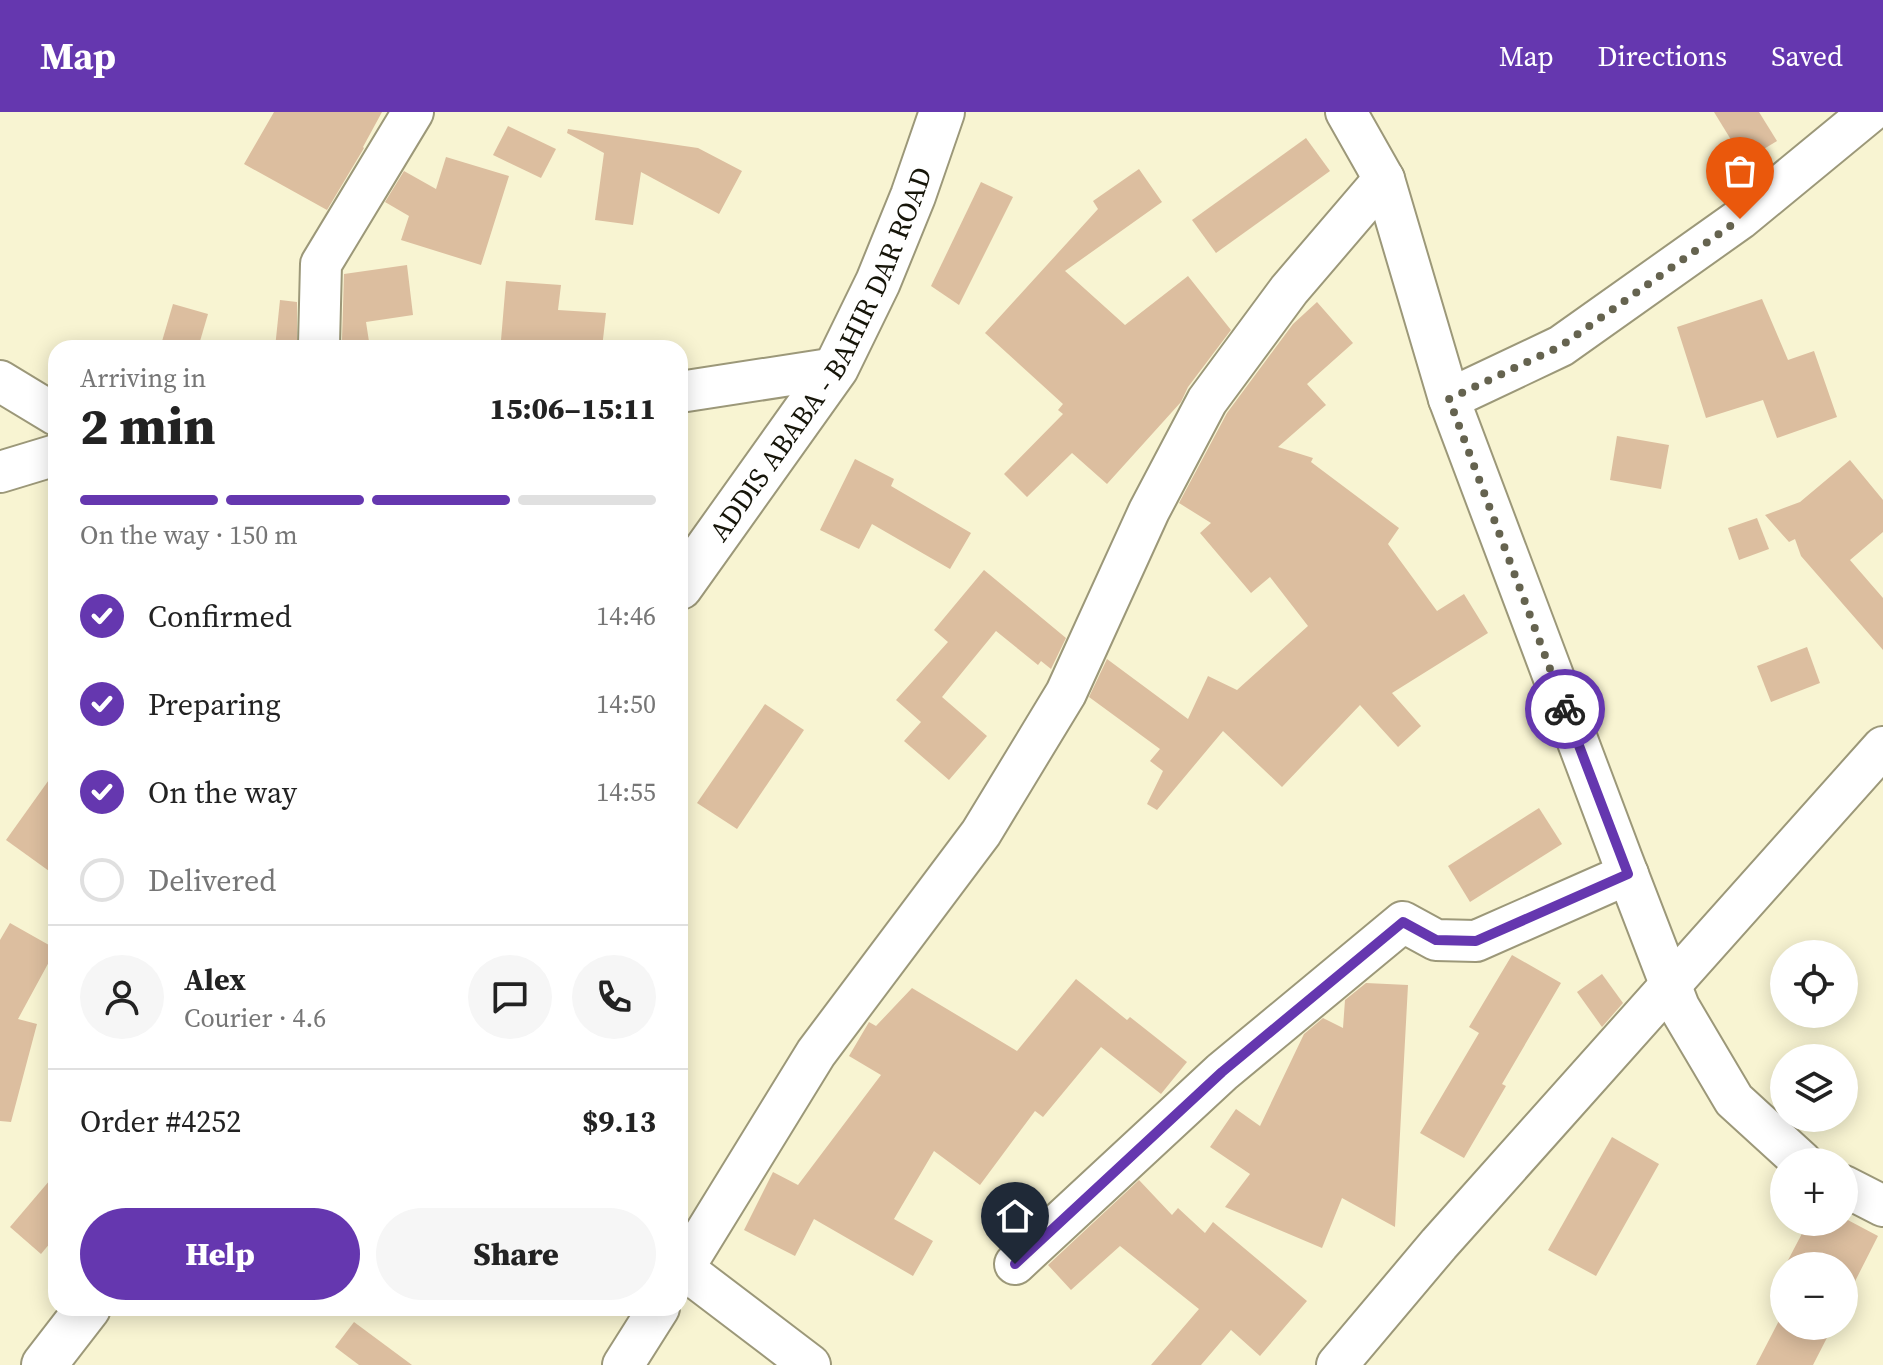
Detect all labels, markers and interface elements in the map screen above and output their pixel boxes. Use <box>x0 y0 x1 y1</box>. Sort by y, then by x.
text: Map <box>40 30 116 82</box>
text: Map <box>1499 37 1554 75</box>
text: Directions <box>1598 37 1727 75</box>
text: Saved <box>1771 37 1843 75</box>
pin <box>1706 137 1774 219</box>
icon: bag <box>1718 149 1762 193</box>
street label: ADDIS ABABA - BAHIR DAR ROAD <box>700 162 941 549</box>
text: Arriving in <box>80 360 206 396</box>
text: 15:06–15:11 <box>489 388 656 429</box>
text: 2 min <box>80 390 216 461</box>
text: On the way · 150 m <box>80 517 298 553</box>
icon: check <box>80 594 124 638</box>
text: Confirmed <box>148 596 292 637</box>
text: 14:46 <box>596 598 656 634</box>
courier <box>1525 669 1605 749</box>
icon: check <box>80 682 124 726</box>
text: Preparing <box>148 684 281 725</box>
text: 14:50 <box>596 686 656 722</box>
icon: bike <box>1543 687 1587 731</box>
icon: check <box>80 770 124 814</box>
text: On the way <box>148 772 297 813</box>
text: 14:55 <box>596 774 656 810</box>
text: Delivered <box>148 860 276 901</box>
map controls <box>1770 940 1858 1340</box>
button: locate <box>1770 940 1858 1028</box>
button: person <box>80 955 164 1039</box>
button: chat <box>468 955 552 1039</box>
button: phone <box>572 955 656 1039</box>
text: Alex <box>184 959 246 1000</box>
text: Courier · 4.6 <box>184 1000 326 1036</box>
button: layers <box>1770 1044 1858 1132</box>
text: Order #4252 <box>80 1101 241 1142</box>
text: $9.13 <box>582 1101 656 1142</box>
button: + <box>1770 1148 1858 1236</box>
pin <box>981 1182 1049 1264</box>
icon: home <box>993 1194 1037 1238</box>
button: Help <box>80 1208 360 1300</box>
button: Share <box>376 1208 656 1300</box>
button: − <box>1770 1252 1858 1340</box>

